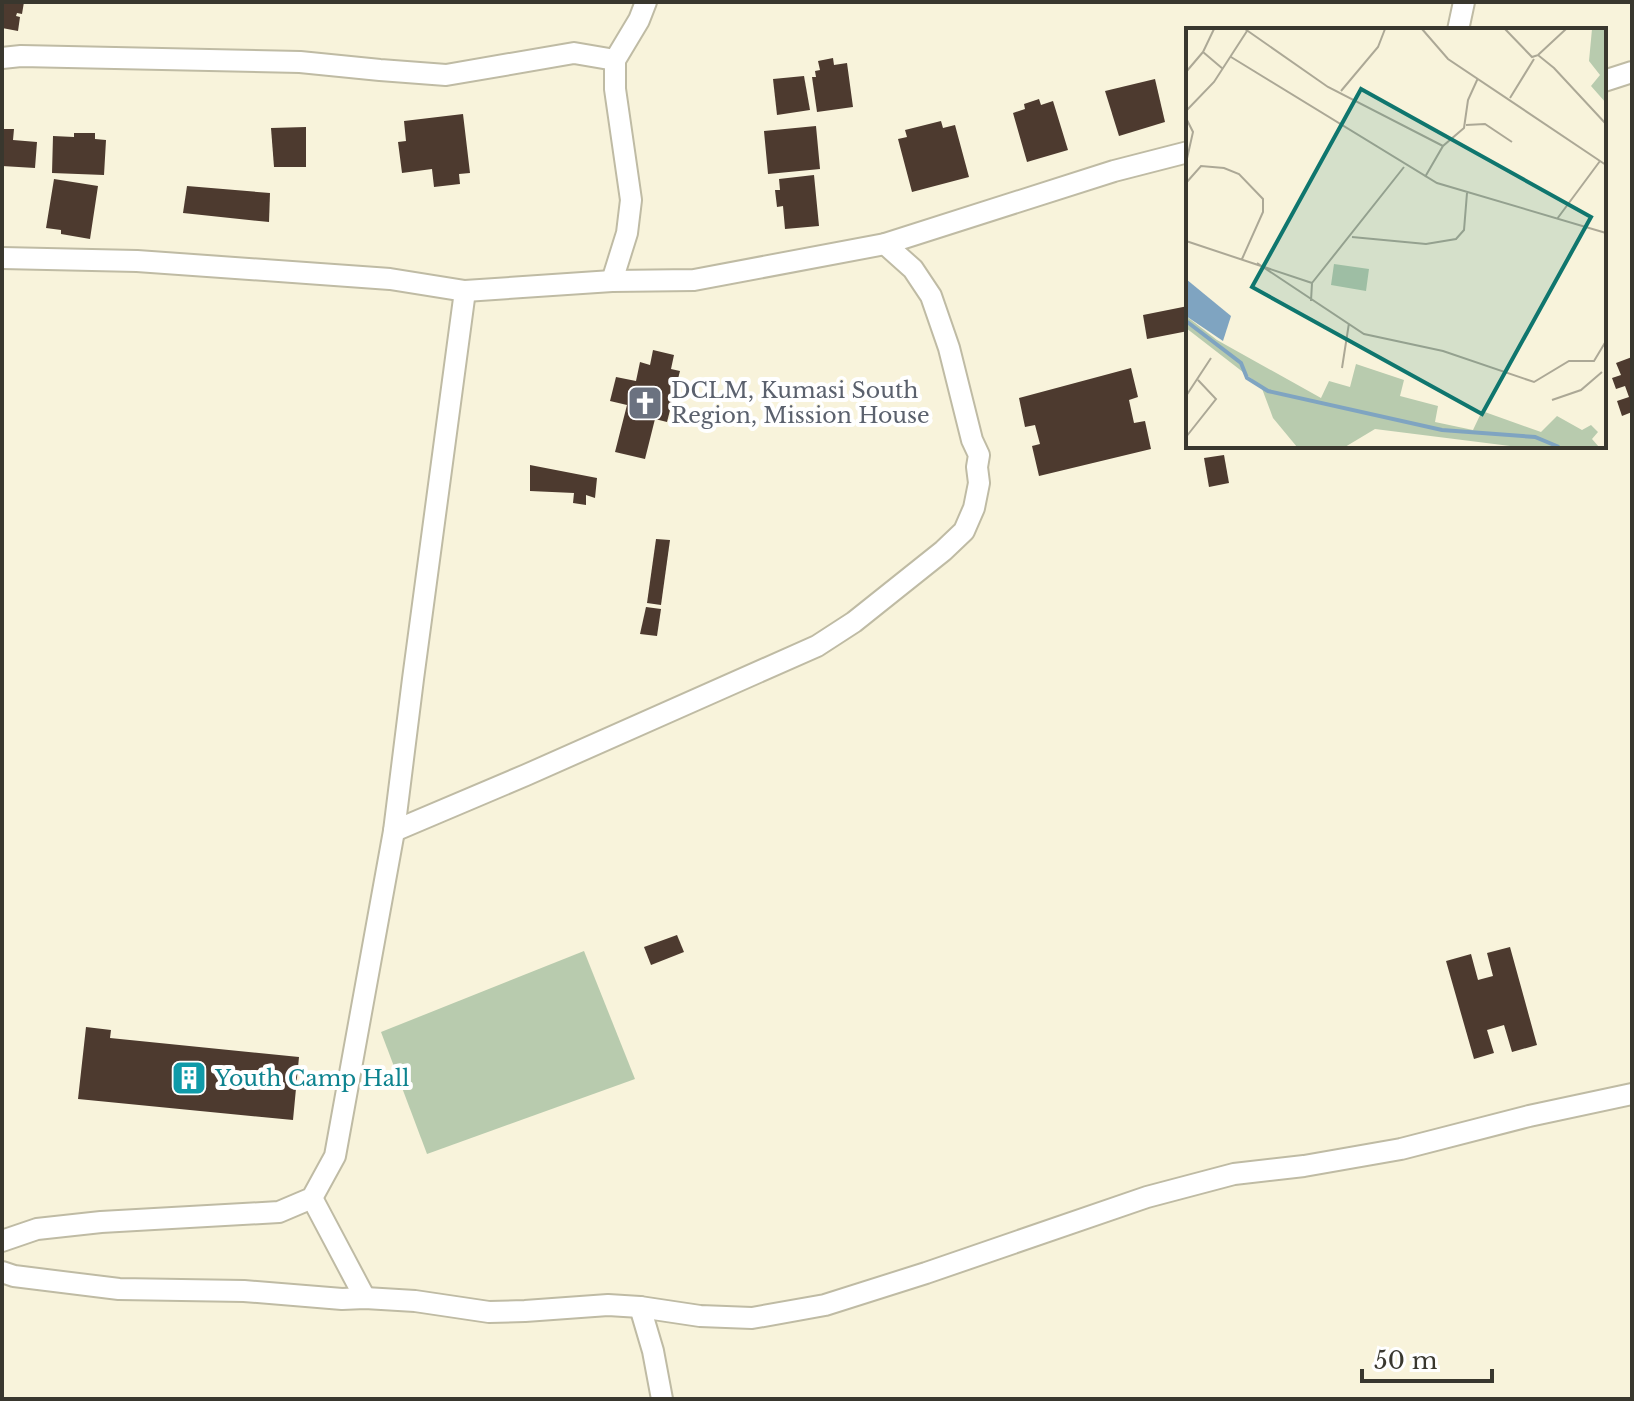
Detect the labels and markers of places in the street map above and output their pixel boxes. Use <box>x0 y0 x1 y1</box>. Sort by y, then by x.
place label: DCLM, Kumasi South Region, Mission House <box>671 377 930 429</box>
church icon: DCLM, Kumasi South Region, Mission House <box>626 384 664 422</box>
building icon: Youth Camp Hall <box>170 1059 208 1097</box>
place label: Youth Camp Hall <box>214 1065 409 1092</box>

